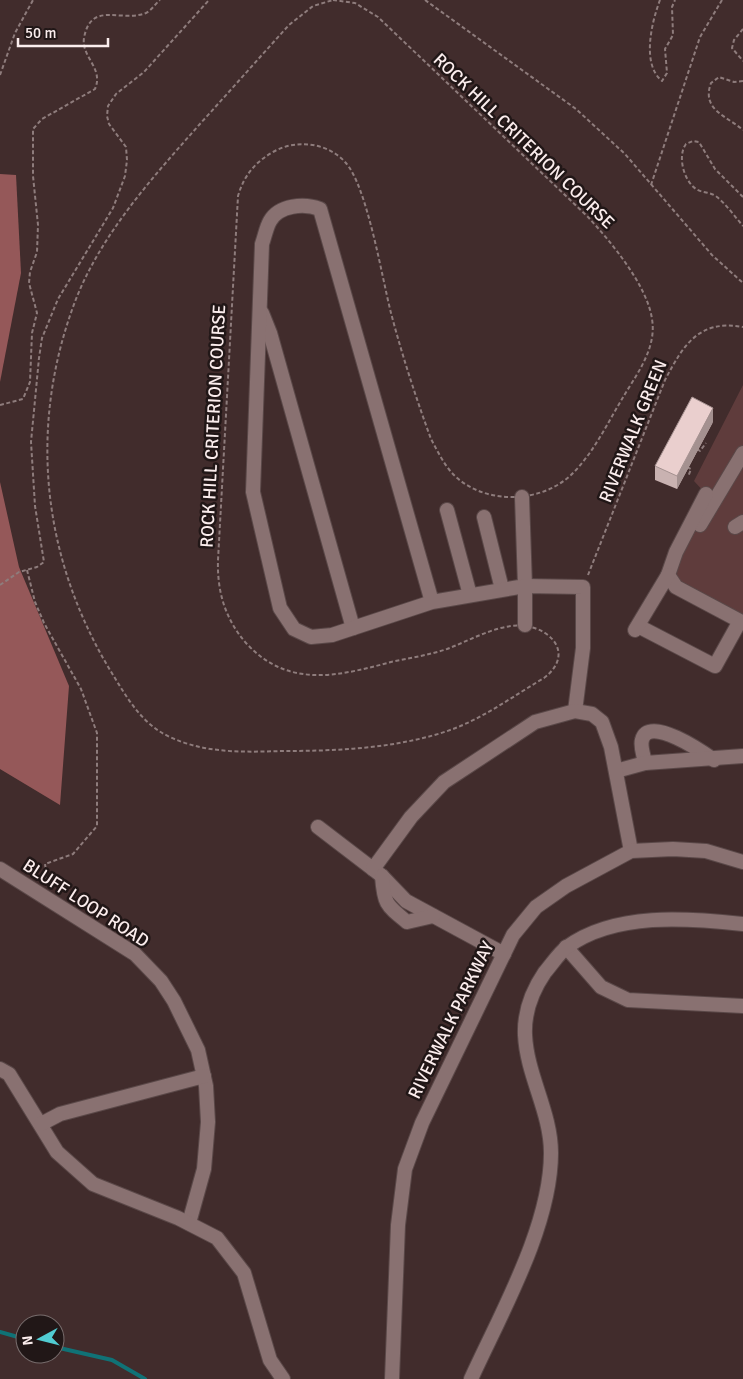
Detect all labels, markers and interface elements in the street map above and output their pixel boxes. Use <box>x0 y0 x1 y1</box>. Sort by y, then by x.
scale bar <box>18 15 108 47</box>
text: 50 m <box>25 24 56 42</box>
street label: ROCK HILL CRITERION COURSE <box>429 49 619 233</box>
street label: ROCK HILL CRITERION COURSE <box>196 304 230 548</box>
street label: RIVERWALK GREEN <box>594 356 672 506</box>
street label: BLUFF LOOP ROAD <box>19 854 153 952</box>
street label: RIVERWALK PARKWAY <box>403 938 499 1102</box>
north arrow <box>15 1314 65 1364</box>
text: N <box>19 1335 37 1346</box>

